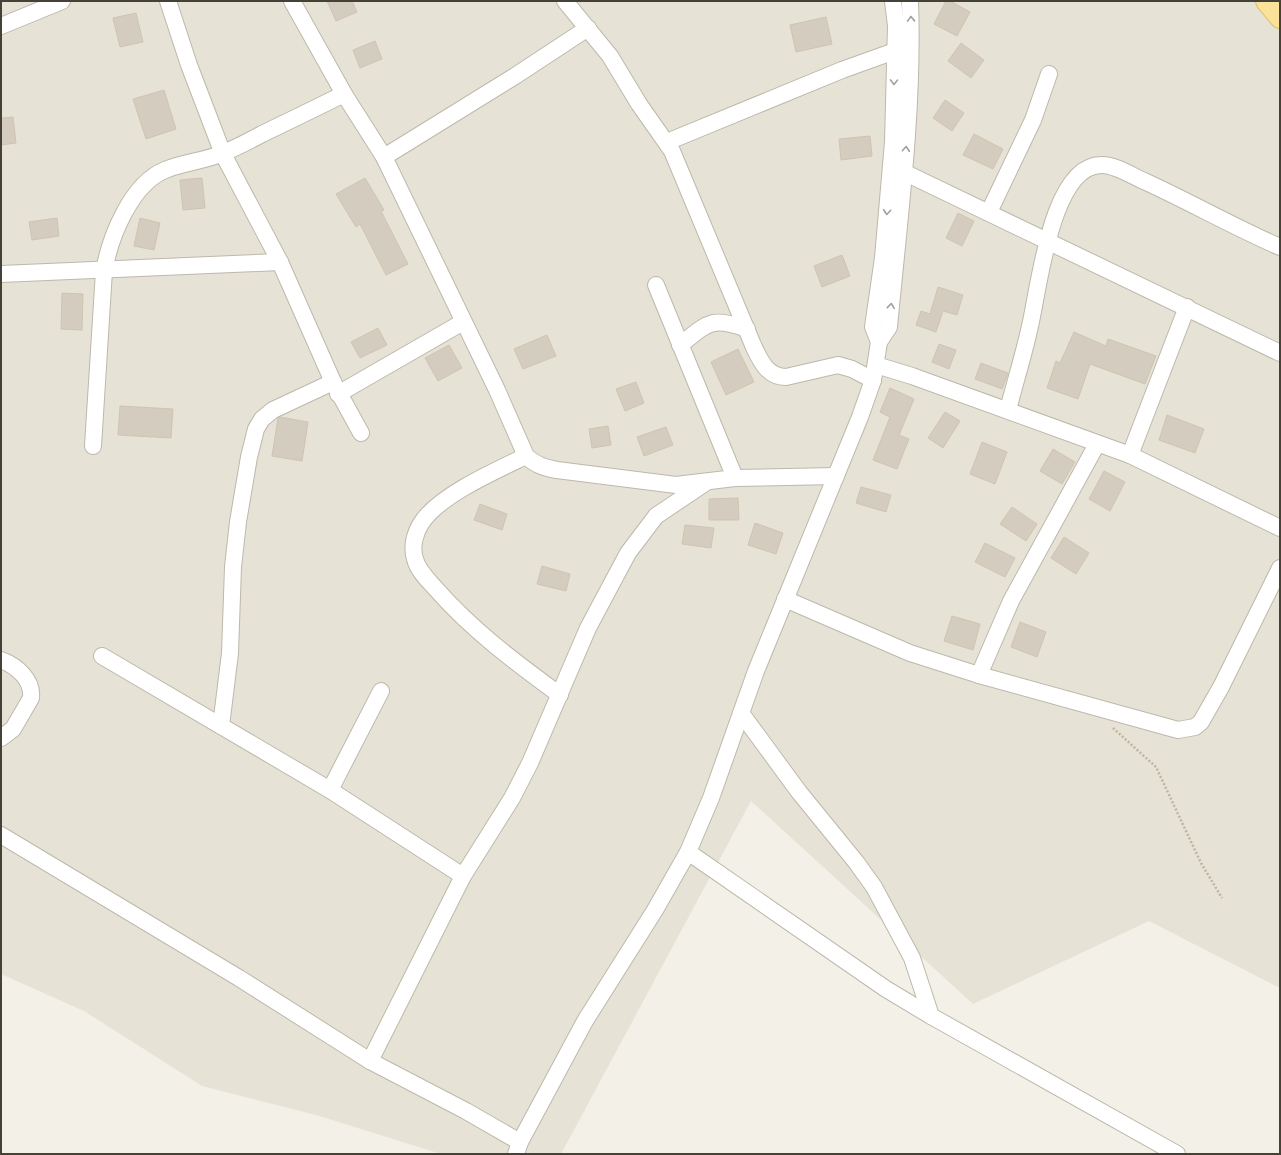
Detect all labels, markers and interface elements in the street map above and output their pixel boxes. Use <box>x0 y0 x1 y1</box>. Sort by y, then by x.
one-way arrow <box>907 16 915 22</box>
one-way arrow <box>890 79 898 85</box>
one-way arrow <box>901 146 910 152</box>
one-way arrow <box>882 209 891 215</box>
one-way arrow <box>886 303 895 309</box>

